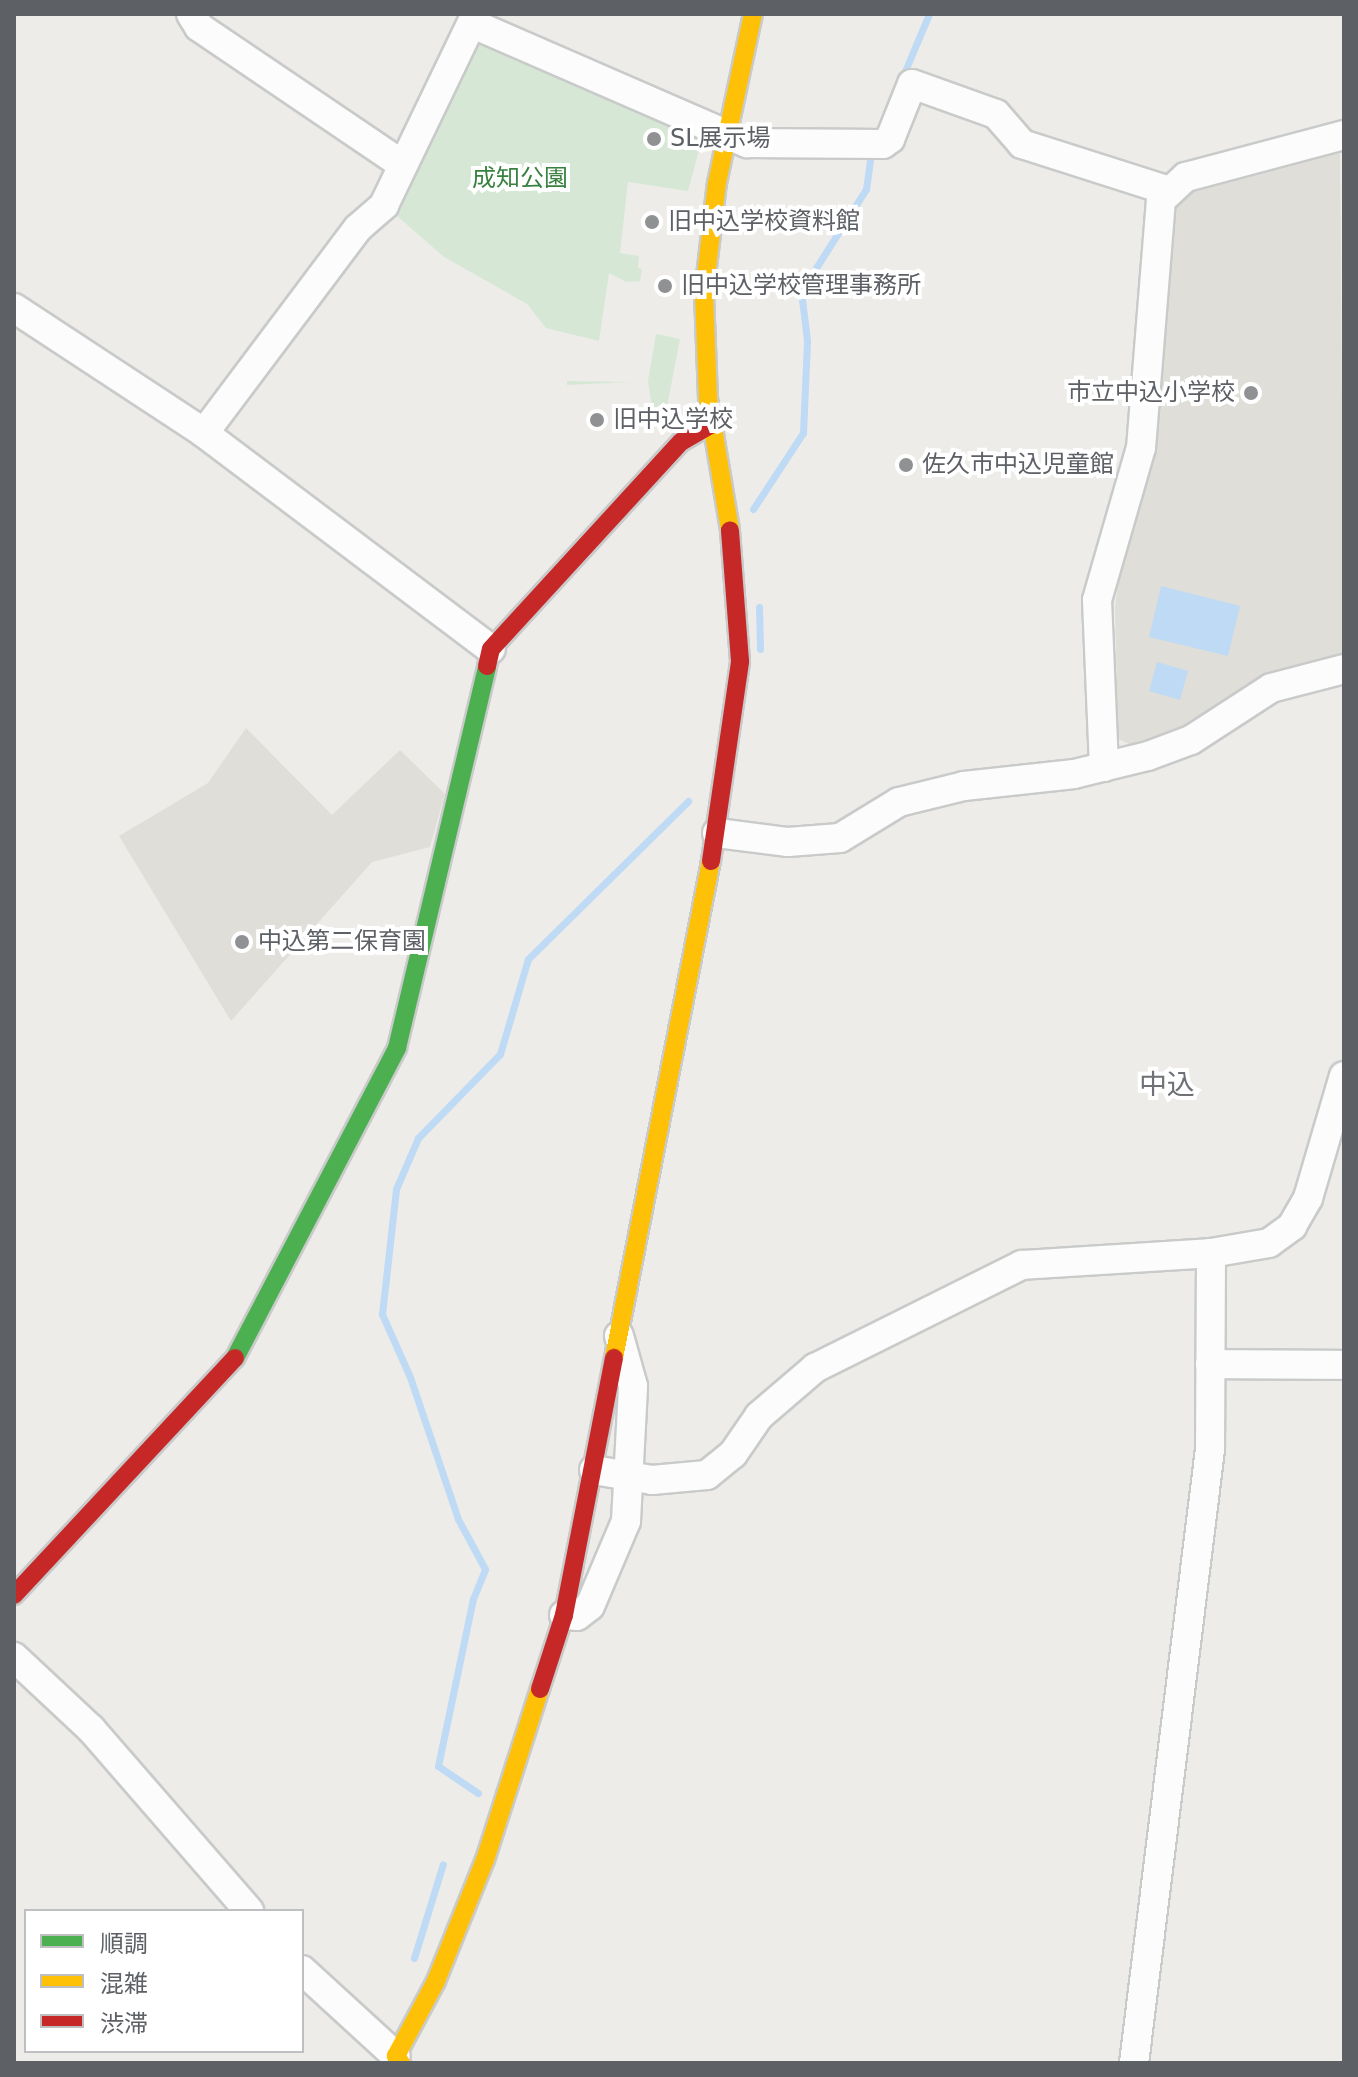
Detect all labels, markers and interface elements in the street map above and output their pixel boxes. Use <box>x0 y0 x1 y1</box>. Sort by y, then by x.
place label: SL展示場 <box>670 125 771 153</box>
marker: SL展示場 <box>645 130 663 148</box>
park label: 成知公園 <box>472 165 568 193</box>
place label: 旧中込学校資料館 <box>668 208 860 236</box>
marker: 旧中込学校資料館 <box>643 213 661 231</box>
place label: 旧中込学校管理事務所 <box>681 272 921 300</box>
marker: 旧中込学校管理事務所 <box>656 277 674 295</box>
place label: 市立中込小学校 <box>1067 379 1235 407</box>
marker: 市立中込小学校 <box>1242 384 1260 402</box>
place label: 旧中込学校 <box>613 406 733 434</box>
marker: 旧中込学校 <box>588 411 606 429</box>
place label: 佐久市中込児童館 <box>922 451 1114 479</box>
marker: 佐久市中込児童館 <box>897 456 915 474</box>
place label: 中込第二保育園 <box>258 928 426 956</box>
marker: 中込第二保育園 <box>233 933 251 951</box>
district label: 中込 <box>1139 1068 1195 1102</box>
legend <box>24 1909 304 2053</box>
text: 順調 <box>100 1930 148 1958</box>
text: 混雑 <box>100 1970 148 1998</box>
text: 渋滞 <box>100 2010 148 2038</box>

